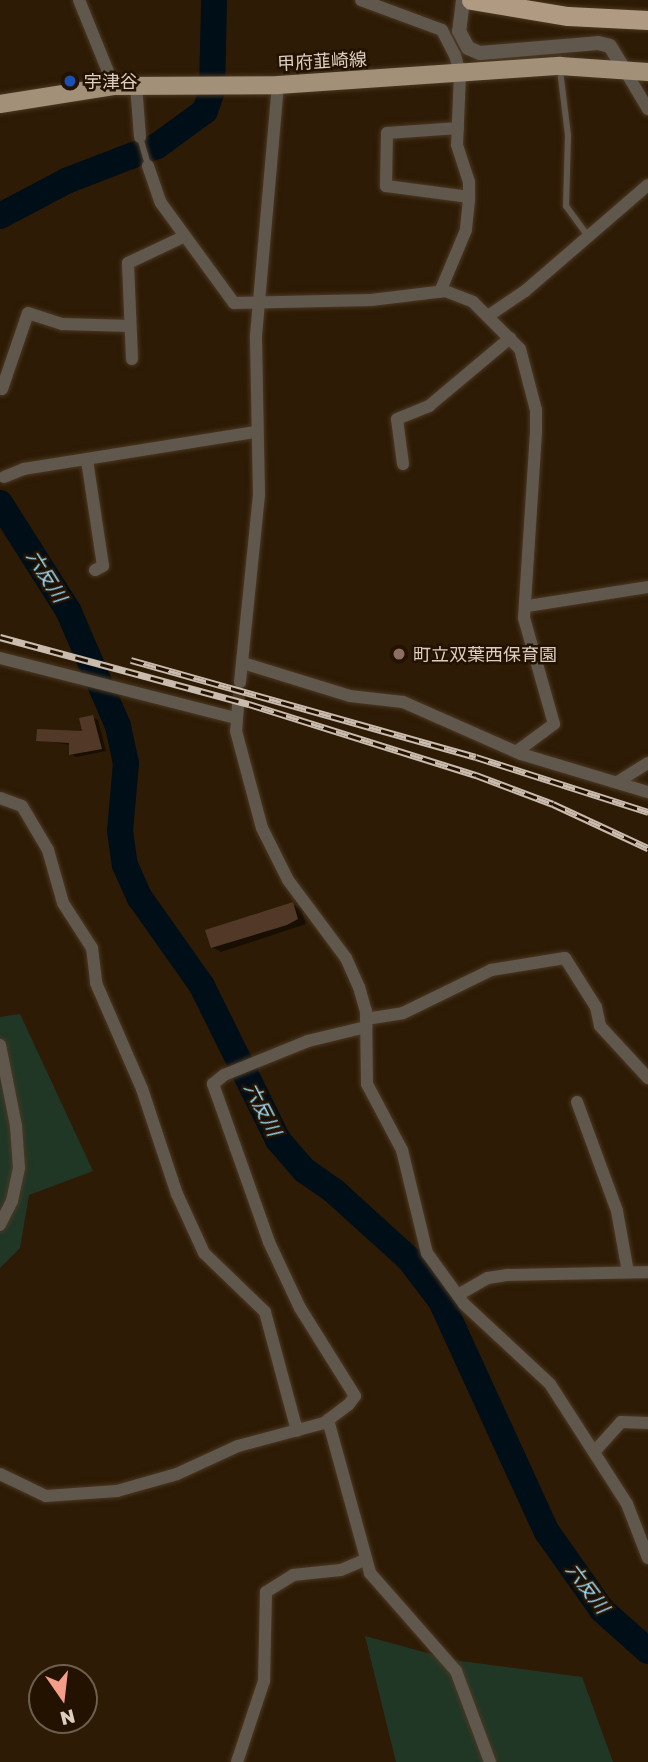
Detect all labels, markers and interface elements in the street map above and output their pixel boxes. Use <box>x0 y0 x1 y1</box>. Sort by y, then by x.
street label: 甲府韮崎線 <box>276 48 368 74</box>
place label: 宇津谷 <box>84 70 138 92</box>
marker: 宇津谷 <box>62 73 78 89</box>
water label: 六反川 <box>22 546 72 606</box>
place label: 町立双葉西保育園 <box>413 643 557 665</box>
marker: 町立双葉西保育園 <box>391 646 407 662</box>
water label: 六反川 <box>240 1078 286 1140</box>
water label: 六反川 <box>562 1558 614 1618</box>
north arrow <box>28 1664 98 1734</box>
text: N <box>58 1705 78 1731</box>

